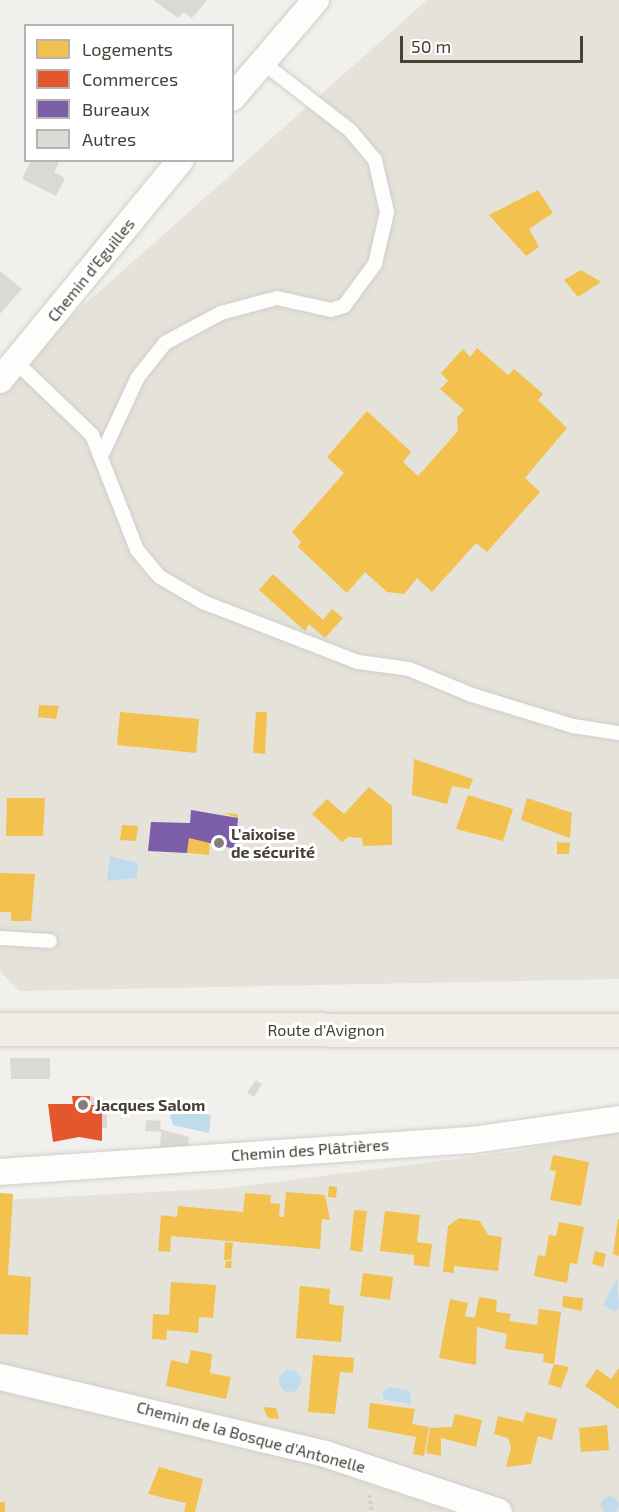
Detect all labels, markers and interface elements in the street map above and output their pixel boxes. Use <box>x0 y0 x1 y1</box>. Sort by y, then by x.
legend <box>24 24 234 162</box>
scale bar <box>403 24 586 62</box>
text: 50 m <box>411 35 451 57</box>
text: Logements <box>82 38 173 60</box>
text: Commerces <box>82 68 178 90</box>
text: Bureaux <box>82 98 150 120</box>
text: Autres <box>82 128 136 150</box>
street label: Chemin d'Eguilles <box>43 214 139 326</box>
place label: L'aixoise de sécurité <box>231 824 315 862</box>
marker: L'aixoise de sécurité <box>212 836 226 850</box>
street label: Route d'Avignon <box>268 1020 384 1040</box>
place label: Jacques Salom <box>95 1095 205 1115</box>
marker: Jacques Salom <box>76 1098 90 1112</box>
street label: Chemin des Plâtrières <box>230 1135 390 1165</box>
street label: Chemin de la Bosque d'Antonelle <box>134 1397 368 1477</box>

